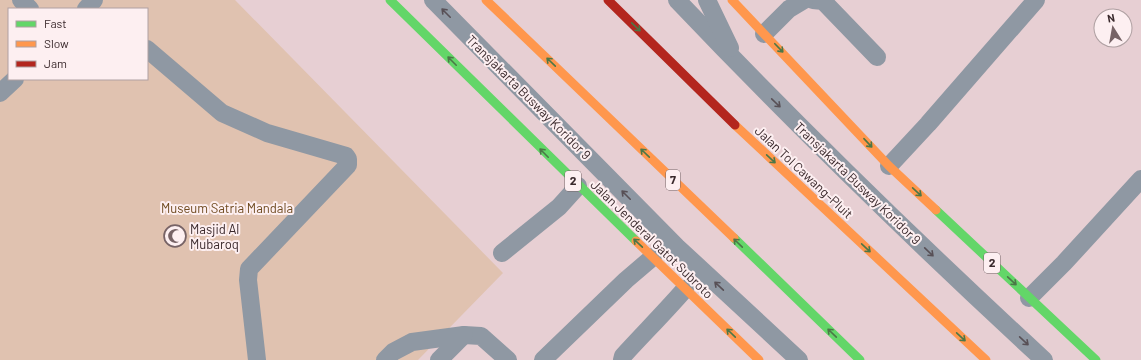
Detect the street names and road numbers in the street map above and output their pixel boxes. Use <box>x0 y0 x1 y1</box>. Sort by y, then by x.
street label: Transjakarta Busway Koridor 9 <box>463 31 595 163</box>
street label: Transjakarta Busway Koridor 9 <box>792 118 924 248</box>
street label: Jalan Tol Cawang–Pluit <box>752 122 856 222</box>
road number: 7 <box>666 170 680 190</box>
road number: 2 <box>565 171 581 191</box>
street label: Jalan Jenderal Gatot Subroto <box>587 176 717 302</box>
road number: 2 <box>984 253 1000 273</box>

